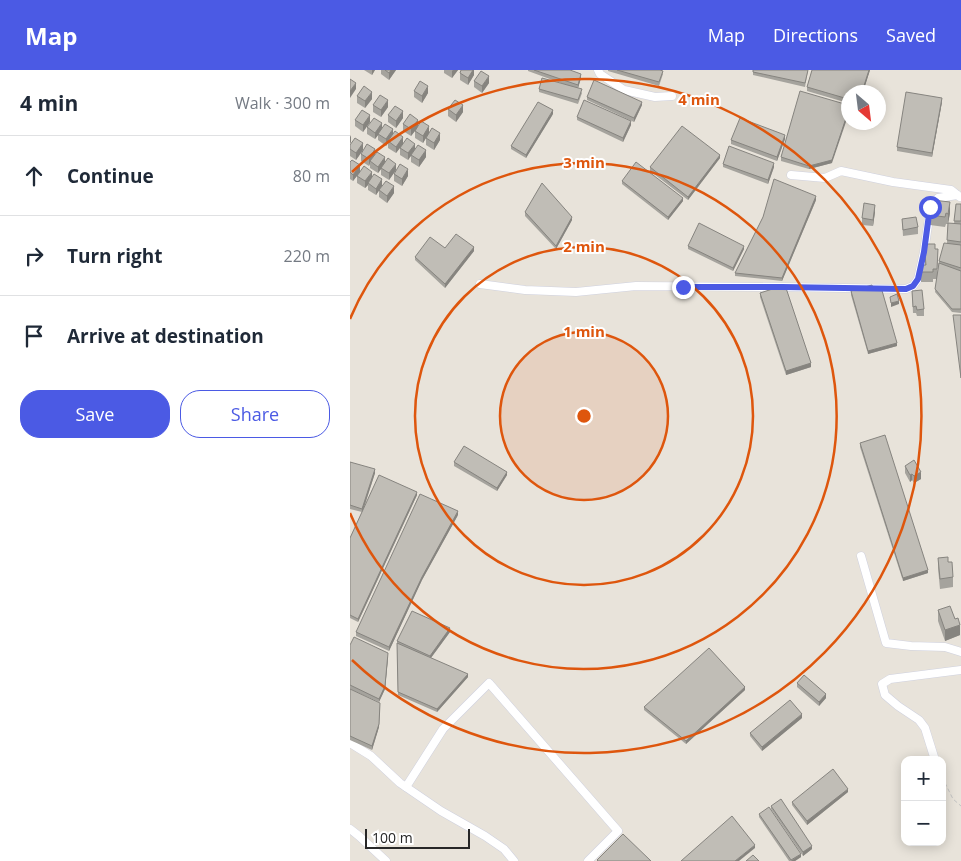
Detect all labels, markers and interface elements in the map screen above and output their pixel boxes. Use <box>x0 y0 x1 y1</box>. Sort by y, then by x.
text: Map <box>25 19 77 52</box>
text: Map <box>708 23 745 47</box>
text: Directions <box>773 23 858 47</box>
text: Saved <box>886 23 936 47</box>
north arrow <box>841 85 886 130</box>
text: 4 min <box>20 89 78 117</box>
text: 4 min <box>678 89 720 109</box>
text: Walk · 300 m <box>235 92 330 114</box>
text: 3 min <box>563 152 605 172</box>
icon: ahead <box>20 162 48 190</box>
text: Continue <box>67 163 154 189</box>
text: 80 m <box>293 165 330 187</box>
route start <box>919 196 942 219</box>
text: 2 min <box>563 236 605 256</box>
icon: right <box>20 242 48 270</box>
text: Turn right <box>67 243 162 269</box>
text: 220 m <box>284 245 330 267</box>
route end <box>672 276 695 299</box>
text: 1 min <box>563 321 605 341</box>
icon: arrive <box>20 322 48 350</box>
text: Arrive at destination <box>67 323 264 349</box>
button: Save <box>20 390 170 438</box>
button: Share <box>180 390 330 438</box>
centre of rings <box>575 407 593 425</box>
map controls <box>901 756 946 846</box>
button: + <box>901 756 946 801</box>
button: − <box>901 801 946 846</box>
scale bar <box>365 826 470 849</box>
text: 100 m <box>372 828 413 847</box>

